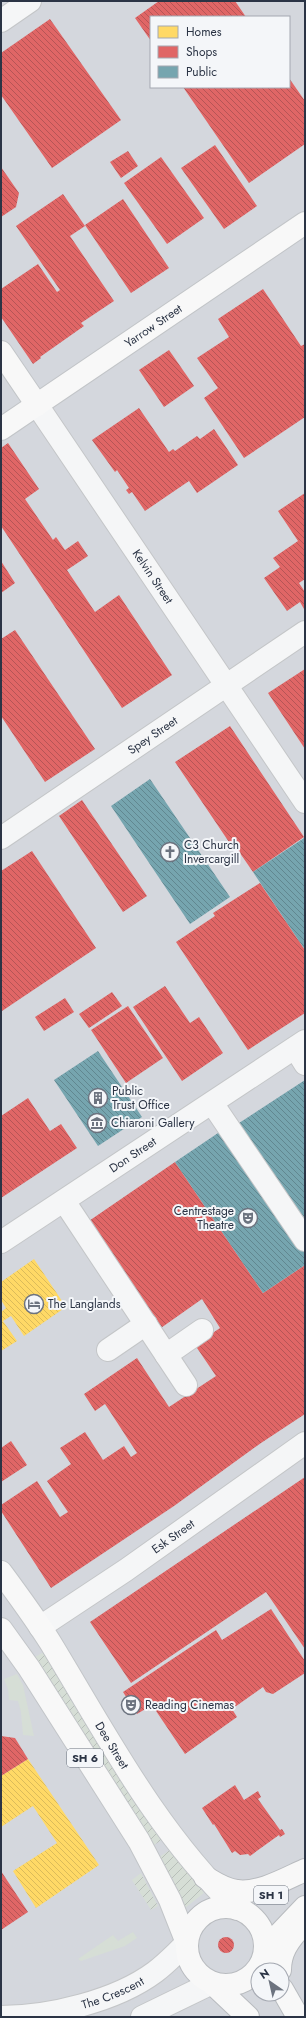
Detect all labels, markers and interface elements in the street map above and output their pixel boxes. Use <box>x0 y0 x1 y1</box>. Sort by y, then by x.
legend <box>150 16 290 88</box>
text: Homes <box>186 23 222 41</box>
text: Shops <box>186 43 217 61</box>
text: Public <box>186 63 217 81</box>
street label: Yarrow Street <box>121 300 186 352</box>
street label: Kelvin Street <box>128 546 178 608</box>
street label: Spey Street <box>124 712 181 759</box>
place label: C3 Church Invercargill <box>184 836 239 868</box>
church icon: C3 Church Invercargill <box>159 841 181 863</box>
place label: Public Trust Office <box>112 1082 170 1114</box>
building icon: Public Trust Office <box>87 1087 109 1109</box>
museum icon: Chiaroni Gallery <box>86 1112 108 1134</box>
place label: Chiaroni Gallery <box>111 1114 195 1132</box>
street label: Don Street <box>106 1133 160 1177</box>
place label: Centrestage Theatre <box>174 1202 234 1234</box>
theatre icon: Centrestage Theatre <box>237 1207 259 1229</box>
hotel icon: The Langlands <box>23 1293 45 1315</box>
place label: The Langlands <box>48 1295 121 1313</box>
street label: Esk Street <box>148 1515 198 1558</box>
theatre icon: Reading Cinemas <box>120 1694 142 1716</box>
place label: Reading Cinemas <box>145 1696 234 1714</box>
street label: Dee Street <box>90 1718 133 1773</box>
road number: SH 6 <box>67 1749 103 1767</box>
road number: SH 1 <box>254 1886 288 1904</box>
north arrow <box>250 1962 290 2002</box>
text: N <box>256 1965 273 1983</box>
street label: The Crescent <box>79 1972 148 2014</box>

